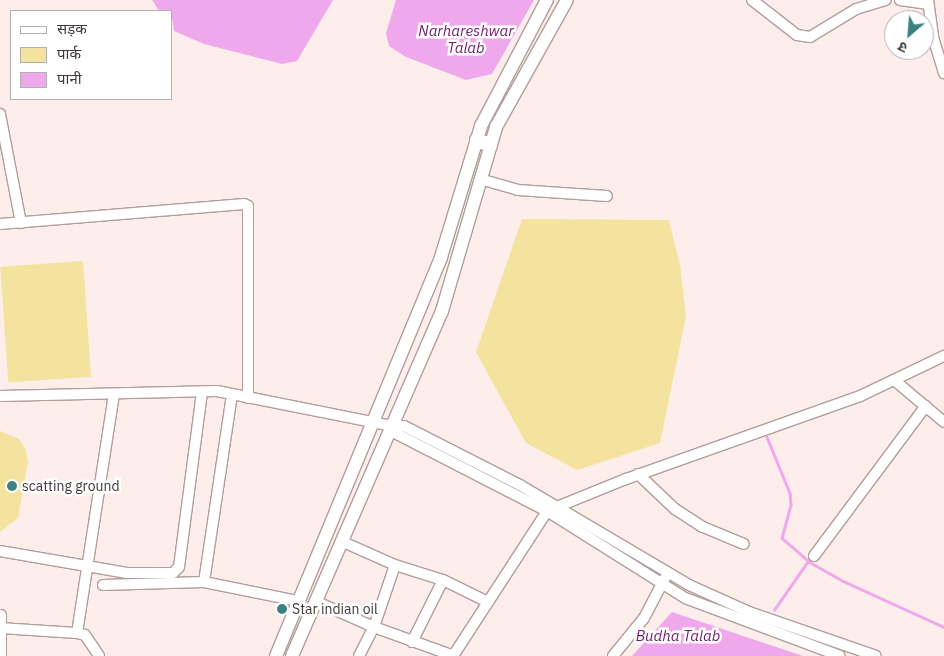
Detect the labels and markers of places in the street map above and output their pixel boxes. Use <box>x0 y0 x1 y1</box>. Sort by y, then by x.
place label: scatting ground <box>22 478 120 494</box>
marker: scatting ground <box>6 480 18 492</box>
place label: Star indian oil <box>292 601 378 617</box>
marker: Star indian oil <box>276 603 288 615</box>

